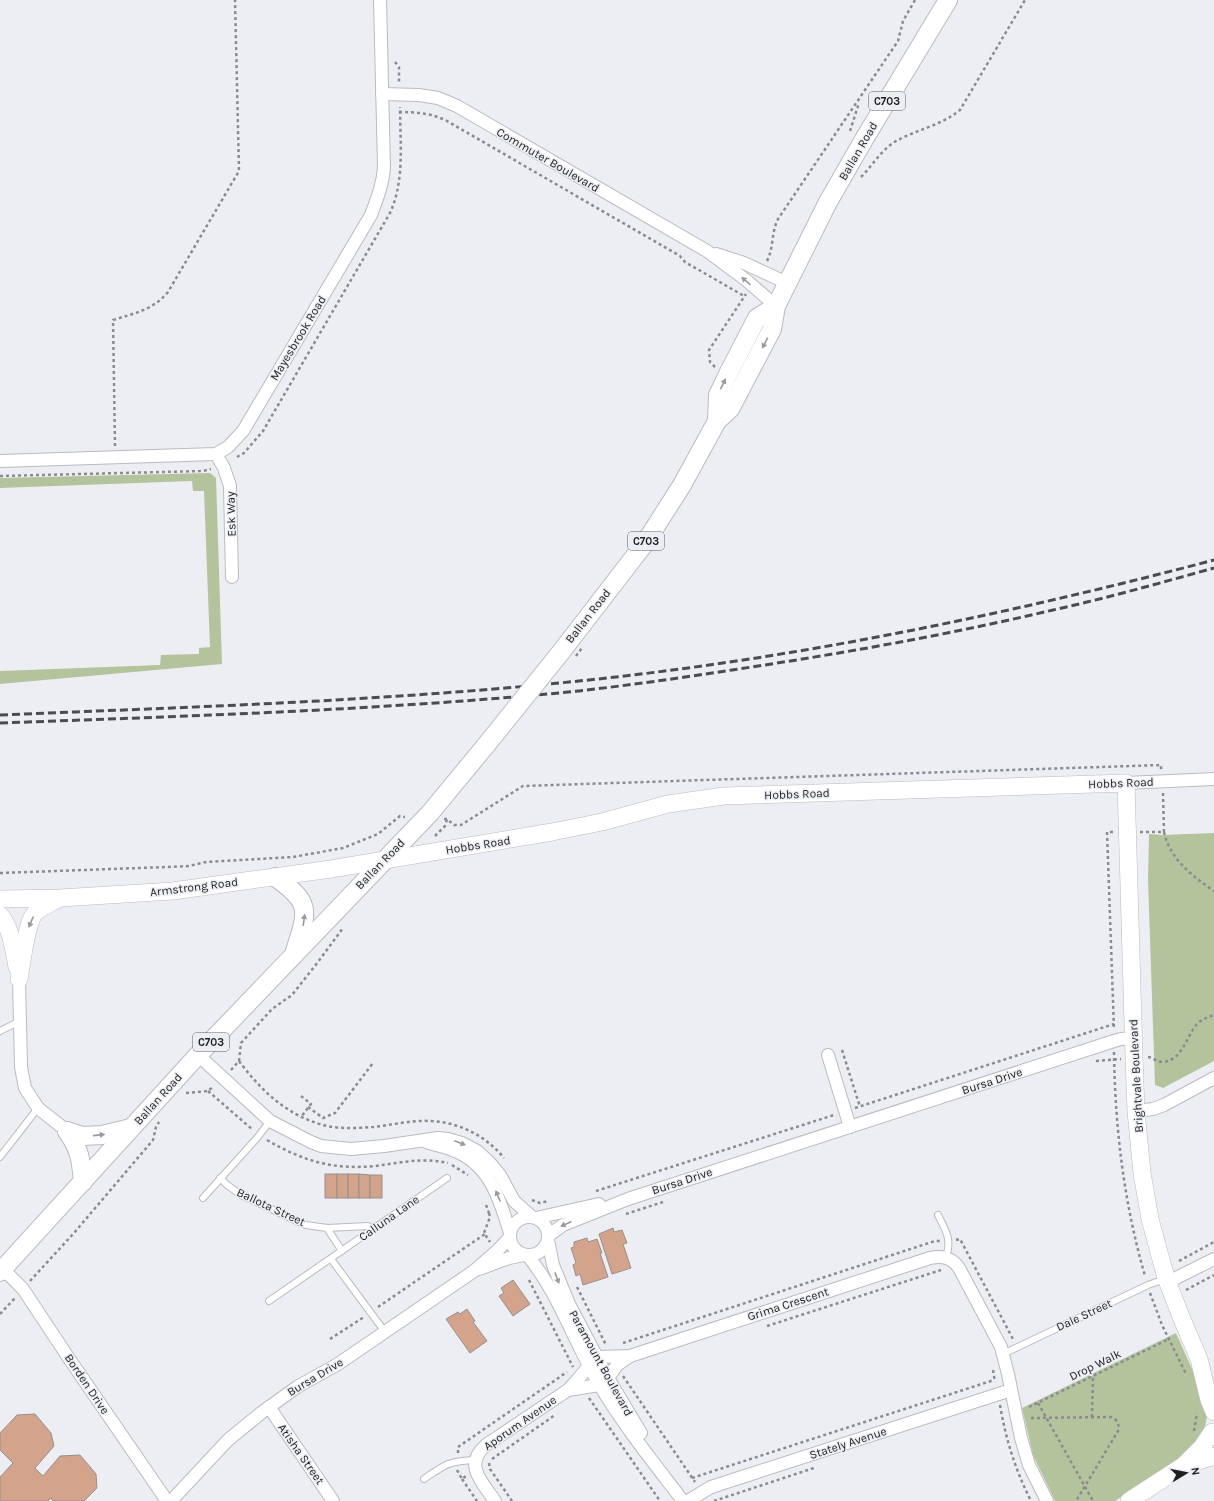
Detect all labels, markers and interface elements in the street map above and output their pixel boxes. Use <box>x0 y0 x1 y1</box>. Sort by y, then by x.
road number: C703 <box>869 92 905 110</box>
street label: Ballan Road <box>836 119 880 183</box>
street label: Commuter Boulevard <box>494 125 602 195</box>
one-way arrow <box>741 276 751 285</box>
street label: Mayesbrook Road <box>267 293 329 383</box>
one-way arrow <box>762 337 768 349</box>
one-way arrow <box>720 378 726 389</box>
street label: Esk Way <box>223 491 239 537</box>
road number: C703 <box>628 532 664 550</box>
street label: Ballan Road <box>562 586 614 646</box>
street label: Hobbs Road <box>1088 775 1154 791</box>
street label: Hobbs Road <box>764 786 830 802</box>
street label: Hobbs Road <box>445 833 511 857</box>
street label: Ballan Road <box>352 836 408 892</box>
street label: Armstrong Road <box>149 875 239 899</box>
one-way arrow <box>301 914 307 926</box>
one-way arrow <box>27 916 33 928</box>
street label: Brightvale Boulevard <box>1126 1019 1146 1133</box>
road number: C703 <box>193 1033 229 1051</box>
street label: Bursa Drive <box>960 1065 1024 1097</box>
street label: Ballan Road <box>131 1070 185 1128</box>
one-way arrow <box>93 1132 105 1138</box>
one-way arrow <box>455 1140 466 1146</box>
street label: Bursa Drive <box>650 1165 714 1197</box>
street label: Ballota Street <box>234 1185 308 1229</box>
one-way arrow <box>494 1189 500 1201</box>
street label: Calluna Lane <box>356 1192 422 1244</box>
one-way arrow <box>560 1221 572 1227</box>
one-way arrow <box>555 1272 561 1284</box>
street label: Grima Crescent <box>746 1284 831 1324</box>
street label: Dale Street <box>1054 1296 1115 1334</box>
street label: Paramount Boulevard <box>566 1308 636 1418</box>
street label: Drop Walk <box>1067 1346 1123 1384</box>
street label: Borden Drive <box>62 1351 112 1417</box>
street label: Bursa Drive <box>284 1355 346 1399</box>
street label: Aporum Avenue <box>481 1393 559 1453</box>
street label: Atisha Street <box>275 1421 327 1487</box>
street label: Stately Avenue <box>808 1424 888 1462</box>
north arrow <box>1166 1453 1206 1493</box>
text: N <box>1188 1466 1202 1476</box>

